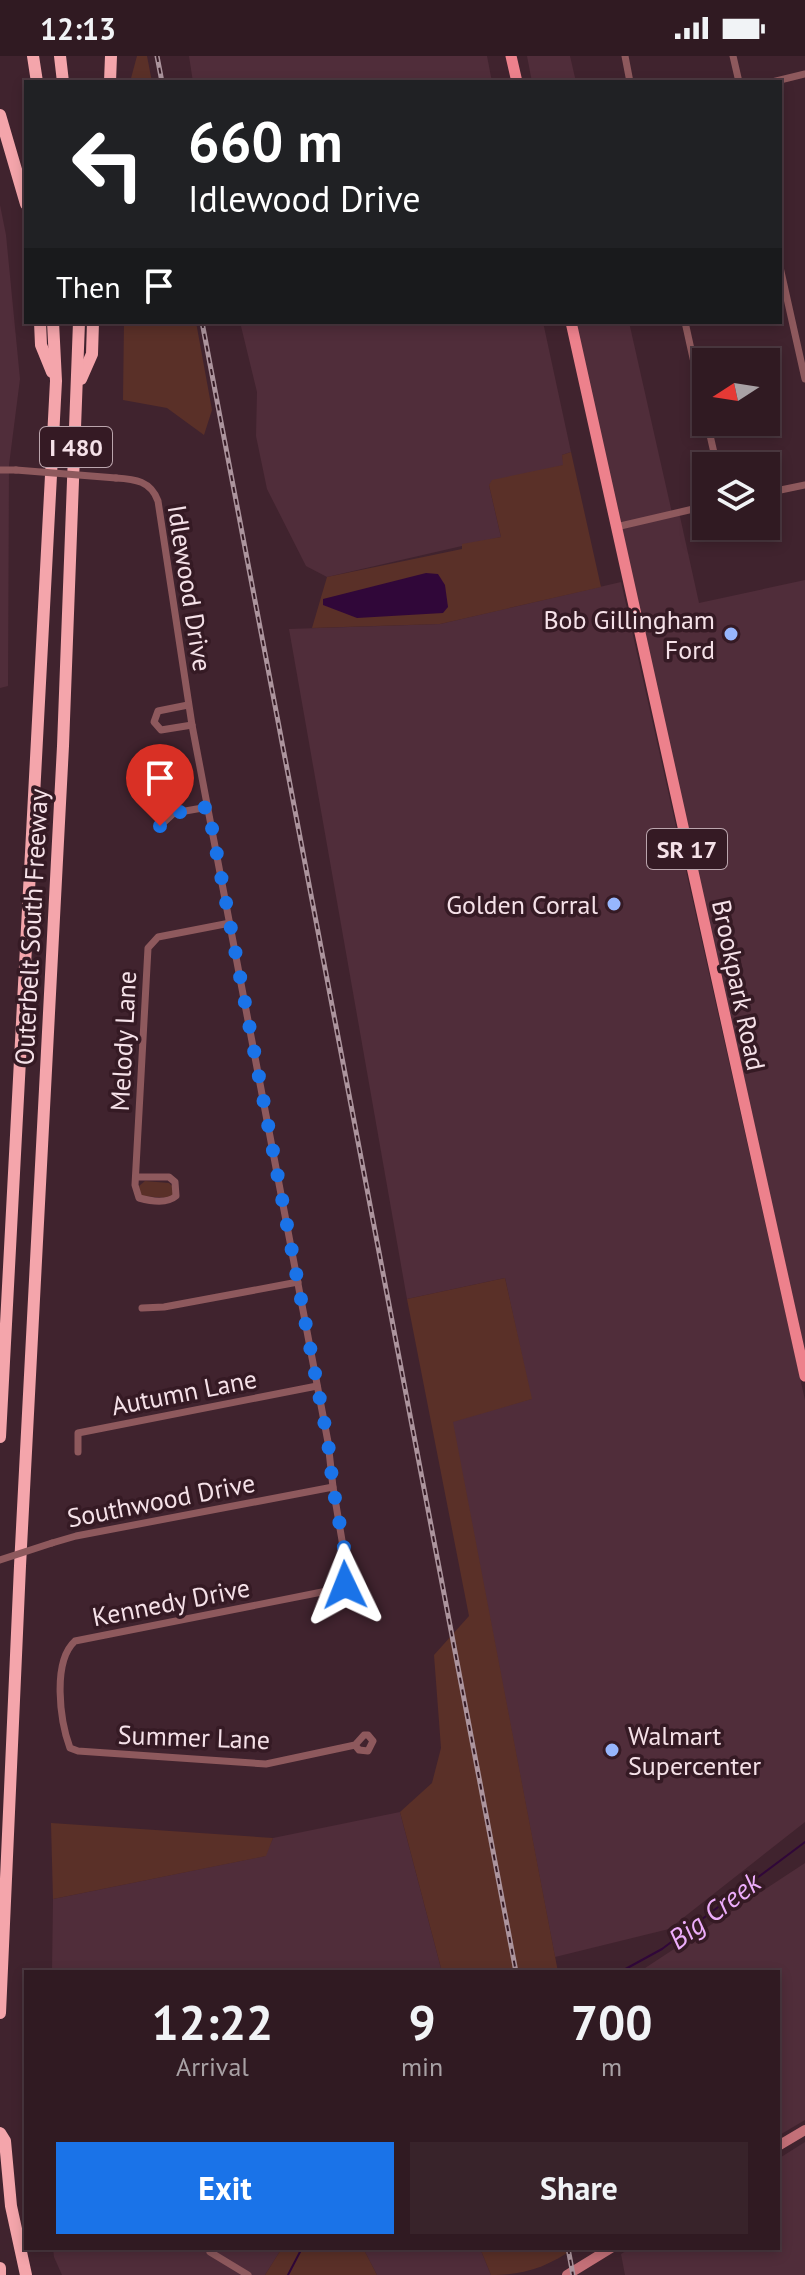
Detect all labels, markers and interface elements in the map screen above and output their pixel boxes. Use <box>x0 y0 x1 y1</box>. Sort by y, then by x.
text: 12:13 <box>40 9 116 48</box>
text: 660 m <box>188 105 343 177</box>
icon: left <box>56 112 160 216</box>
text: Idlewood Drive <box>188 175 421 222</box>
icon: arrive <box>137 264 181 308</box>
text: Then <box>56 267 121 306</box>
north arrow <box>692 348 780 436</box>
map controls <box>692 348 780 540</box>
road number: I 480 <box>40 427 112 467</box>
button: layers <box>692 452 780 540</box>
street label: Idlewood Drive <box>161 502 219 674</box>
place label: Bob Gillingham Ford <box>543 603 715 666</box>
marker: Bob Gillingham Ford <box>722 625 740 643</box>
pin <box>126 744 194 826</box>
icon: arrive <box>138 756 182 800</box>
street label: Outerbelt South Freeway <box>7 788 55 1066</box>
road number: SR 17 <box>647 829 727 869</box>
place label: Golden Corral <box>446 888 598 921</box>
marker: Golden Corral <box>605 895 623 913</box>
street label: Brookpark Road <box>705 897 773 1073</box>
street label: Melody Lane <box>103 970 143 1112</box>
street label: Autumn Lane <box>108 1362 260 1422</box>
street label: Southwood Drive <box>64 1466 258 1534</box>
position arrow <box>303 1543 387 1627</box>
street label: Kennedy Drive <box>89 1571 253 1633</box>
street label: Summer Lane <box>117 1718 271 1756</box>
place label: Walmart Supercenter <box>628 1719 761 1782</box>
marker: Walmart Supercenter <box>603 1741 621 1759</box>
water label: Big Creek <box>660 1862 769 1957</box>
text: 12:22 <box>152 1991 273 2053</box>
text: 9 <box>408 1991 436 2053</box>
text: 700 <box>571 1991 652 2053</box>
text: Arrival <box>176 2050 249 2083</box>
text: min <box>401 2050 443 2083</box>
text: m <box>601 2050 622 2083</box>
button: Exit <box>56 2142 394 2234</box>
button: Share <box>410 2142 748 2234</box>

